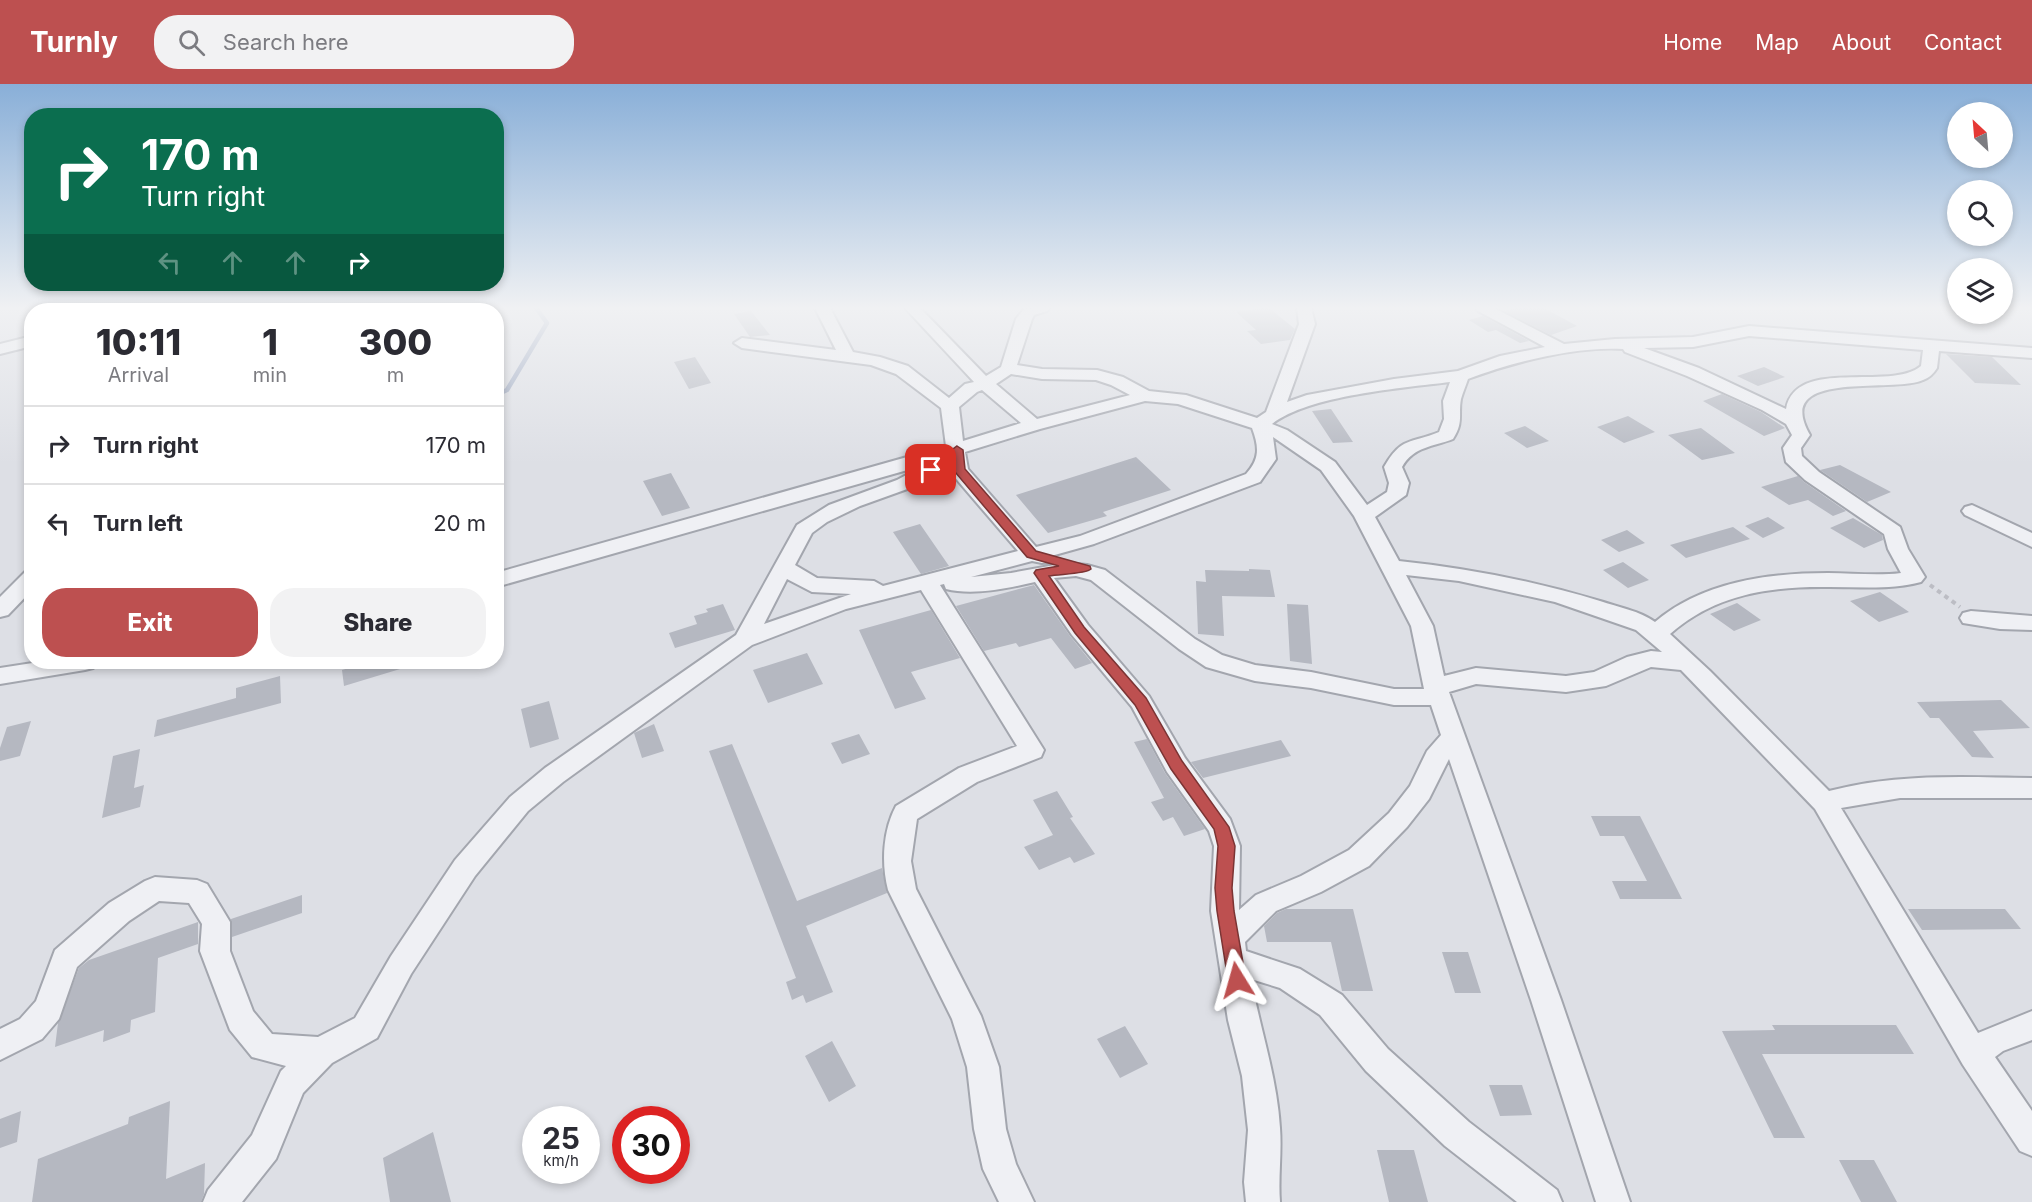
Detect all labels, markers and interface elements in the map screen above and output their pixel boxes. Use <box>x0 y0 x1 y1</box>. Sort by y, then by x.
search box <box>154 15 574 69</box>
text: Turnly <box>30 25 118 59</box>
icon: search <box>175 26 208 59</box>
text: Search here <box>223 29 349 55</box>
text: Home <box>1663 30 1722 55</box>
text: Map <box>1755 30 1799 55</box>
text: About <box>1832 30 1891 55</box>
text: Contact <box>1924 30 2002 55</box>
north arrow <box>1947 102 2013 168</box>
map controls <box>1947 102 2013 324</box>
text: 170 m <box>141 129 259 180</box>
icon: right <box>42 132 120 210</box>
text: Turn right <box>141 180 265 213</box>
button: search <box>1947 180 2013 246</box>
icon: left <box>153 246 186 279</box>
icon: ahead <box>216 246 249 279</box>
icon: ahead <box>279 246 312 279</box>
icon: right <box>342 246 375 279</box>
button: layers <box>1947 258 2013 324</box>
text: 10:11 <box>96 320 181 364</box>
text: 1 <box>262 320 278 364</box>
text: 300 <box>359 320 432 364</box>
text: Arrival <box>108 363 169 387</box>
text: min <box>253 363 287 387</box>
text: m <box>387 363 404 387</box>
icon: right <box>42 429 75 462</box>
text: Turn right <box>93 432 199 458</box>
text: 170 m <box>426 432 486 458</box>
pin <box>905 444 956 495</box>
icon: arrive <box>914 453 947 486</box>
icon: left <box>42 507 75 540</box>
text: Turn left <box>93 510 183 536</box>
text: 20 m <box>433 510 486 536</box>
button: Exit <box>42 588 258 657</box>
button: Share <box>270 588 486 657</box>
position arrow <box>1205 948 1269 1012</box>
speed limit sign: 30 <box>612 1106 690 1184</box>
text: 25 <box>542 1120 580 1156</box>
text: km/h <box>543 1151 579 1170</box>

